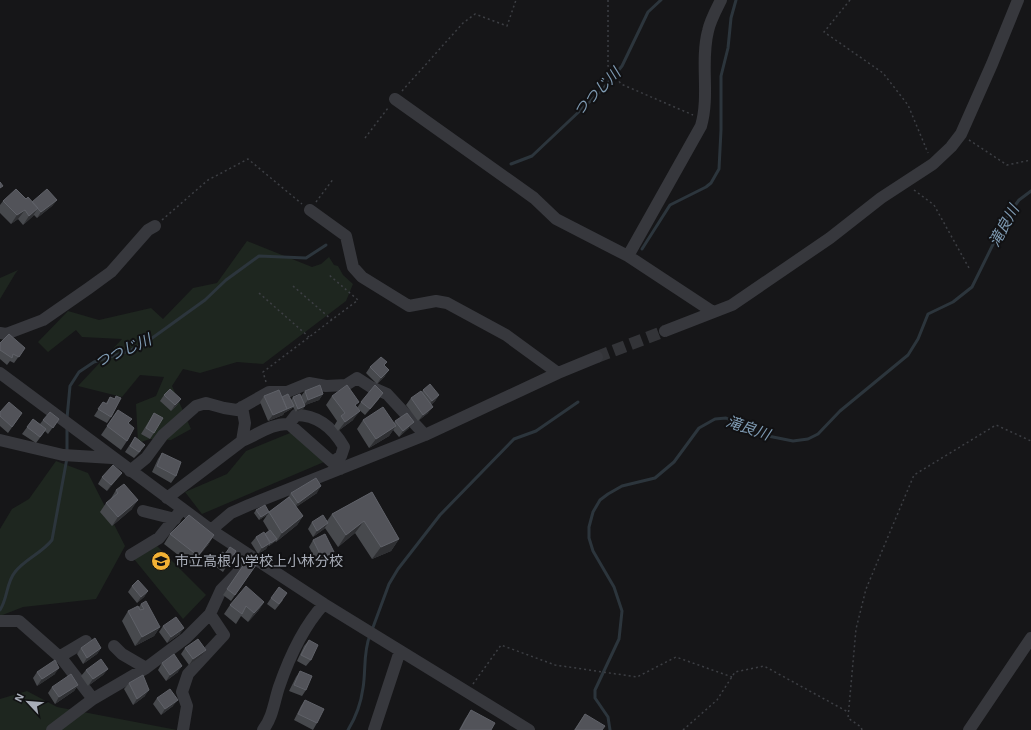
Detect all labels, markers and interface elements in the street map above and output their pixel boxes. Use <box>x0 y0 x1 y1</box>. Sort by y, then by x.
water label: つつじ川 <box>570 63 626 120</box>
water label: 滝良川 <box>985 200 1024 250</box>
water label: つつじ川 <box>92 330 156 371</box>
water label: 滝良川 <box>724 412 774 444</box>
school or university icon: 市立高根小学校上小林分校 <box>150 550 172 572</box>
place label: 市立高根小学校上小林分校 <box>175 553 343 569</box>
north arrow <box>8 682 48 722</box>
text: N <box>12 691 27 704</box>

